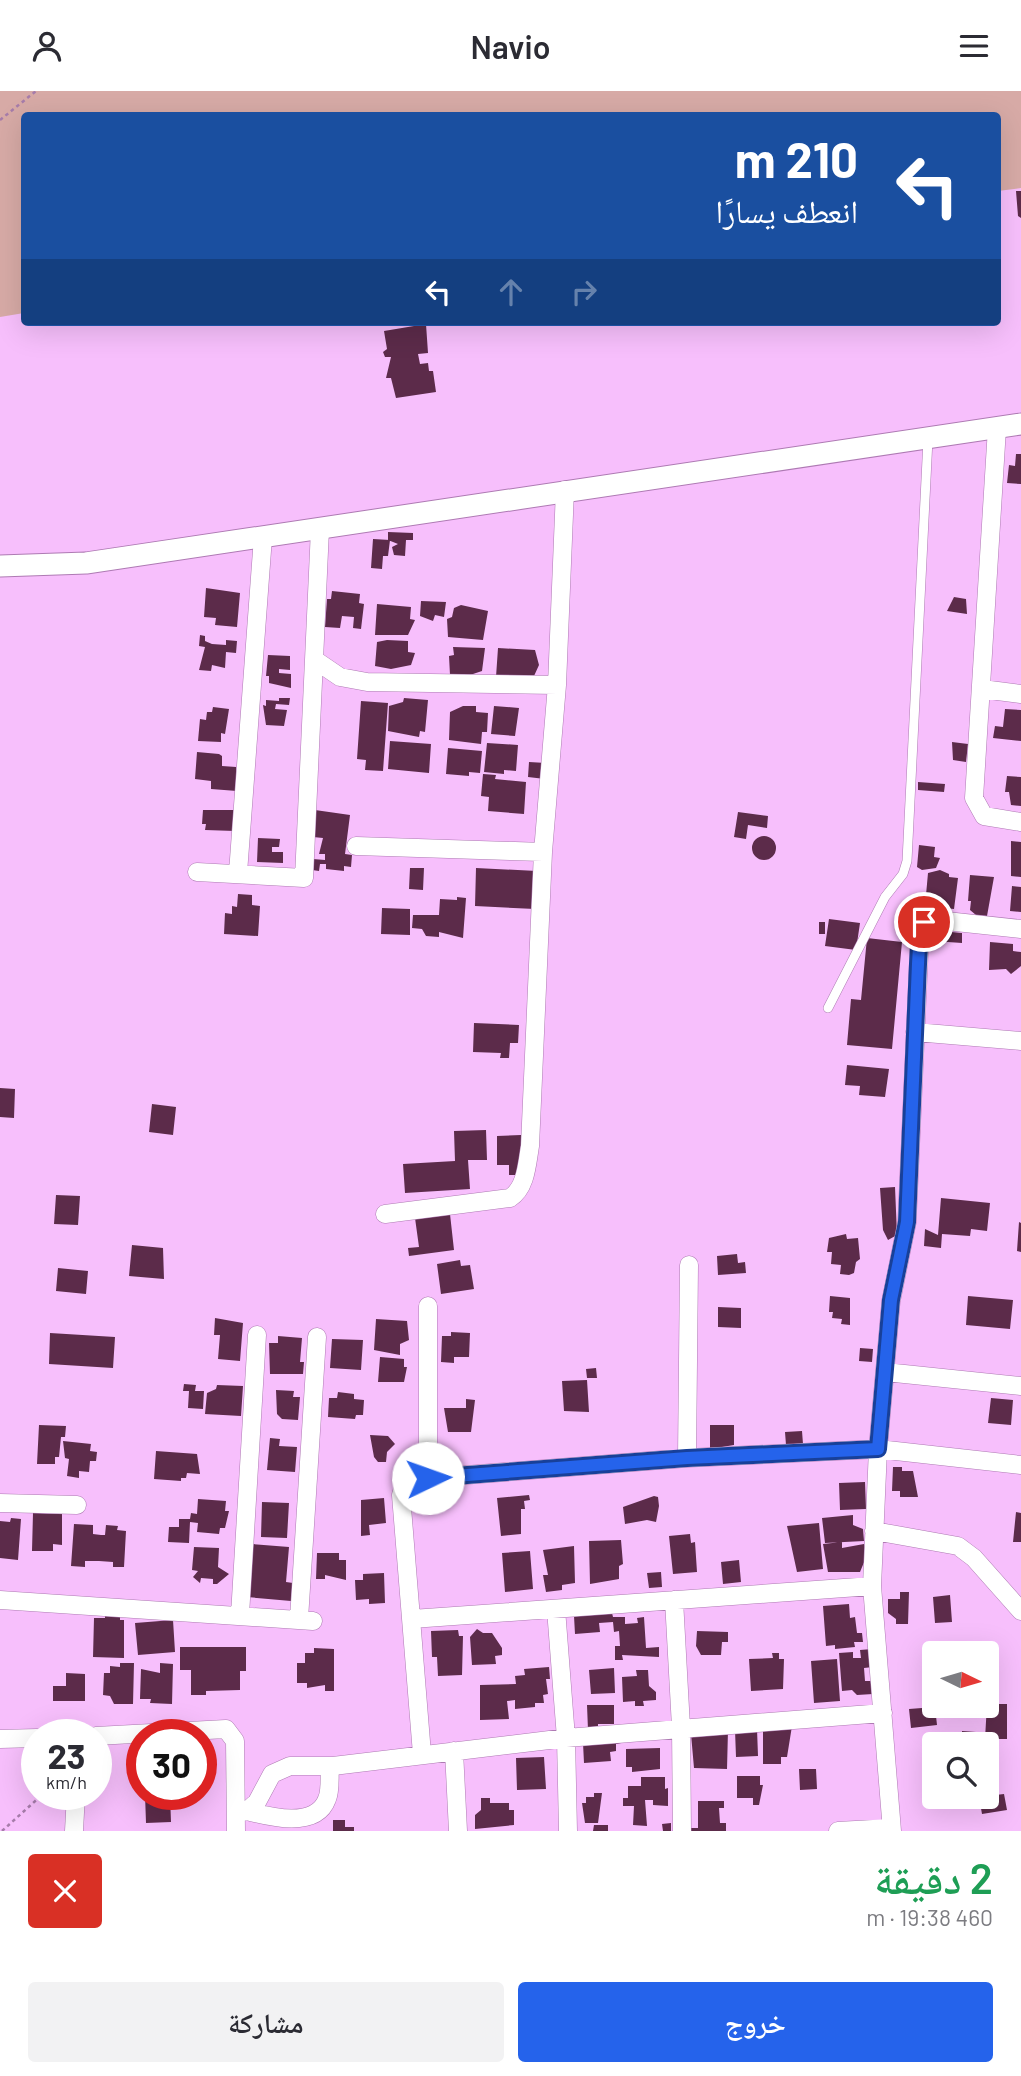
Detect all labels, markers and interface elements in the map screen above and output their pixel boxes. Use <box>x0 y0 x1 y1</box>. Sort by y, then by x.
icon: person <box>28 27 66 65</box>
text: Navio <box>471 27 550 65</box>
icon: menu <box>955 27 993 65</box>
text: 210 m <box>735 129 858 188</box>
icon: left <box>882 140 973 231</box>
text: انعطف يسارًا <box>715 191 858 229</box>
icon: left <box>419 273 457 311</box>
icon: ahead <box>492 273 530 311</box>
icon: right <box>565 273 603 311</box>
pin <box>894 892 954 952</box>
icon: arrive <box>905 903 943 941</box>
position arrow <box>391 1441 465 1515</box>
north arrow <box>922 1641 999 1719</box>
map controls <box>922 1641 999 1809</box>
speed limit sign: 30 <box>126 1719 217 1810</box>
button: search <box>922 1732 999 1809</box>
text: 23 <box>47 1734 86 1776</box>
text: km/h <box>46 1771 87 1793</box>
text: 2 دقيقة <box>874 1852 993 1902</box>
button: close <box>28 1854 102 1928</box>
text: 460 m · 19:38 <box>866 1903 993 1931</box>
button: مشاركة <box>28 1982 504 2062</box>
button: خروج <box>518 1982 993 2062</box>

